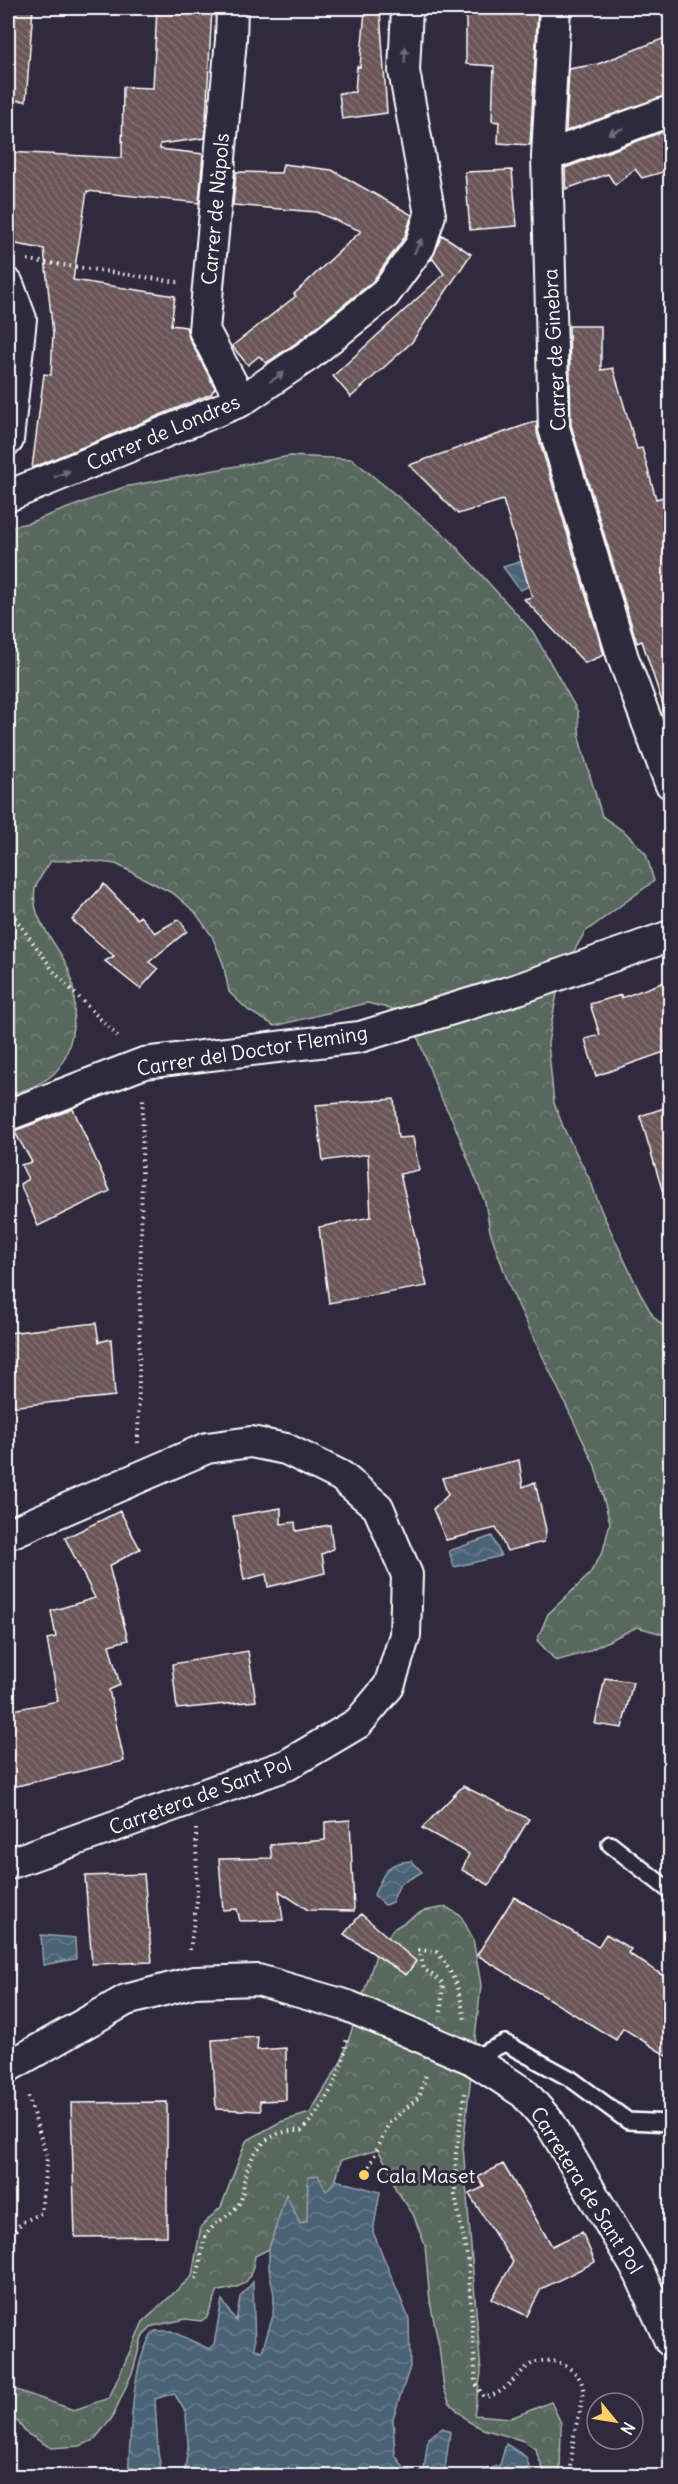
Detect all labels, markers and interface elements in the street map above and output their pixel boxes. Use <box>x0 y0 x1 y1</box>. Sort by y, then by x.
one-way arrow <box>400 46 409 65</box>
one-way arrow <box>606 126 624 136</box>
street label: Carrer de Nàpols <box>196 132 234 286</box>
one-way arrow <box>413 237 423 255</box>
street label: Carrer de Ginebra <box>537 268 571 432</box>
one-way arrow <box>269 372 285 383</box>
street label: Carrer de Londres <box>83 389 243 475</box>
one-way arrow <box>53 469 71 479</box>
street label: Carrer del Doctor Fleming <box>135 1019 369 1081</box>
street label: Carretera de Sant Pol <box>105 1750 295 1840</box>
street label: Carretera de Sant Pol <box>525 2102 649 2278</box>
place label: Cala Maset <box>376 2163 475 2188</box>
marker: Cala Maset <box>357 2168 371 2182</box>
north arrow <box>585 2391 645 2451</box>
text: N <box>617 2419 639 2438</box>

